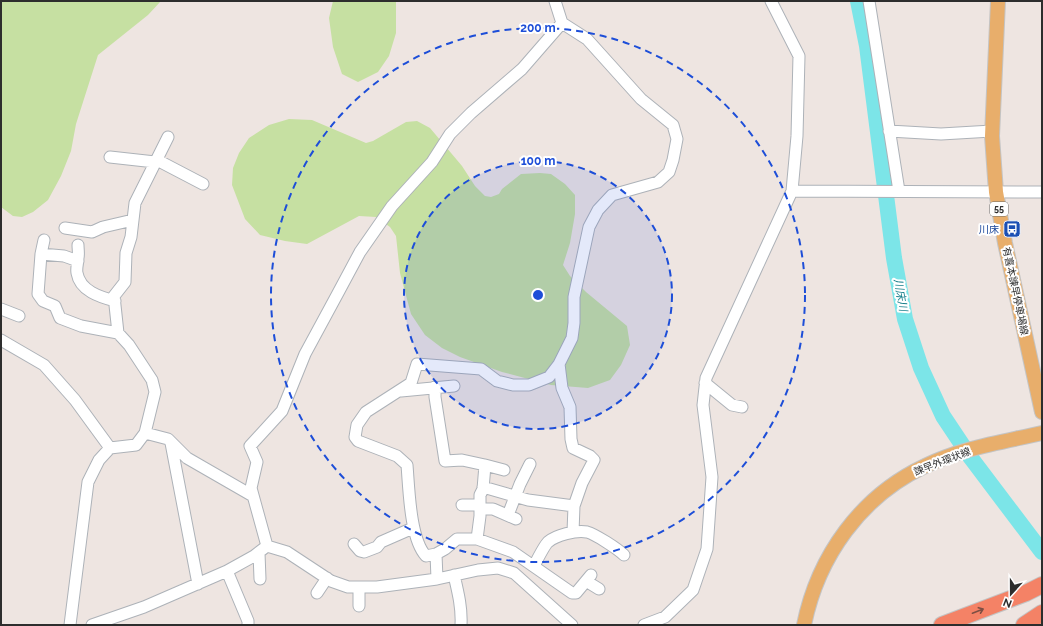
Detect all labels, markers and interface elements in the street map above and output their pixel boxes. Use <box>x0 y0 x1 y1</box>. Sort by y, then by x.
text: 200 m <box>520 21 556 35</box>
text: 100 m <box>521 154 555 168</box>
road number: 55 <box>990 202 1008 216</box>
bus stop icon: 川床 <box>1002 219 1022 239</box>
place label: 川床 <box>979 224 999 235</box>
street label: 有喜本諫早停車場線 <box>1001 246 1030 336</box>
water label: 川床川 <box>891 278 910 313</box>
centre of rings <box>531 288 545 302</box>
street label: 諫早外環状線 <box>912 446 972 477</box>
north arrow <box>991 574 1031 614</box>
text: N <box>1001 595 1014 610</box>
one-way arrow <box>972 607 984 615</box>

